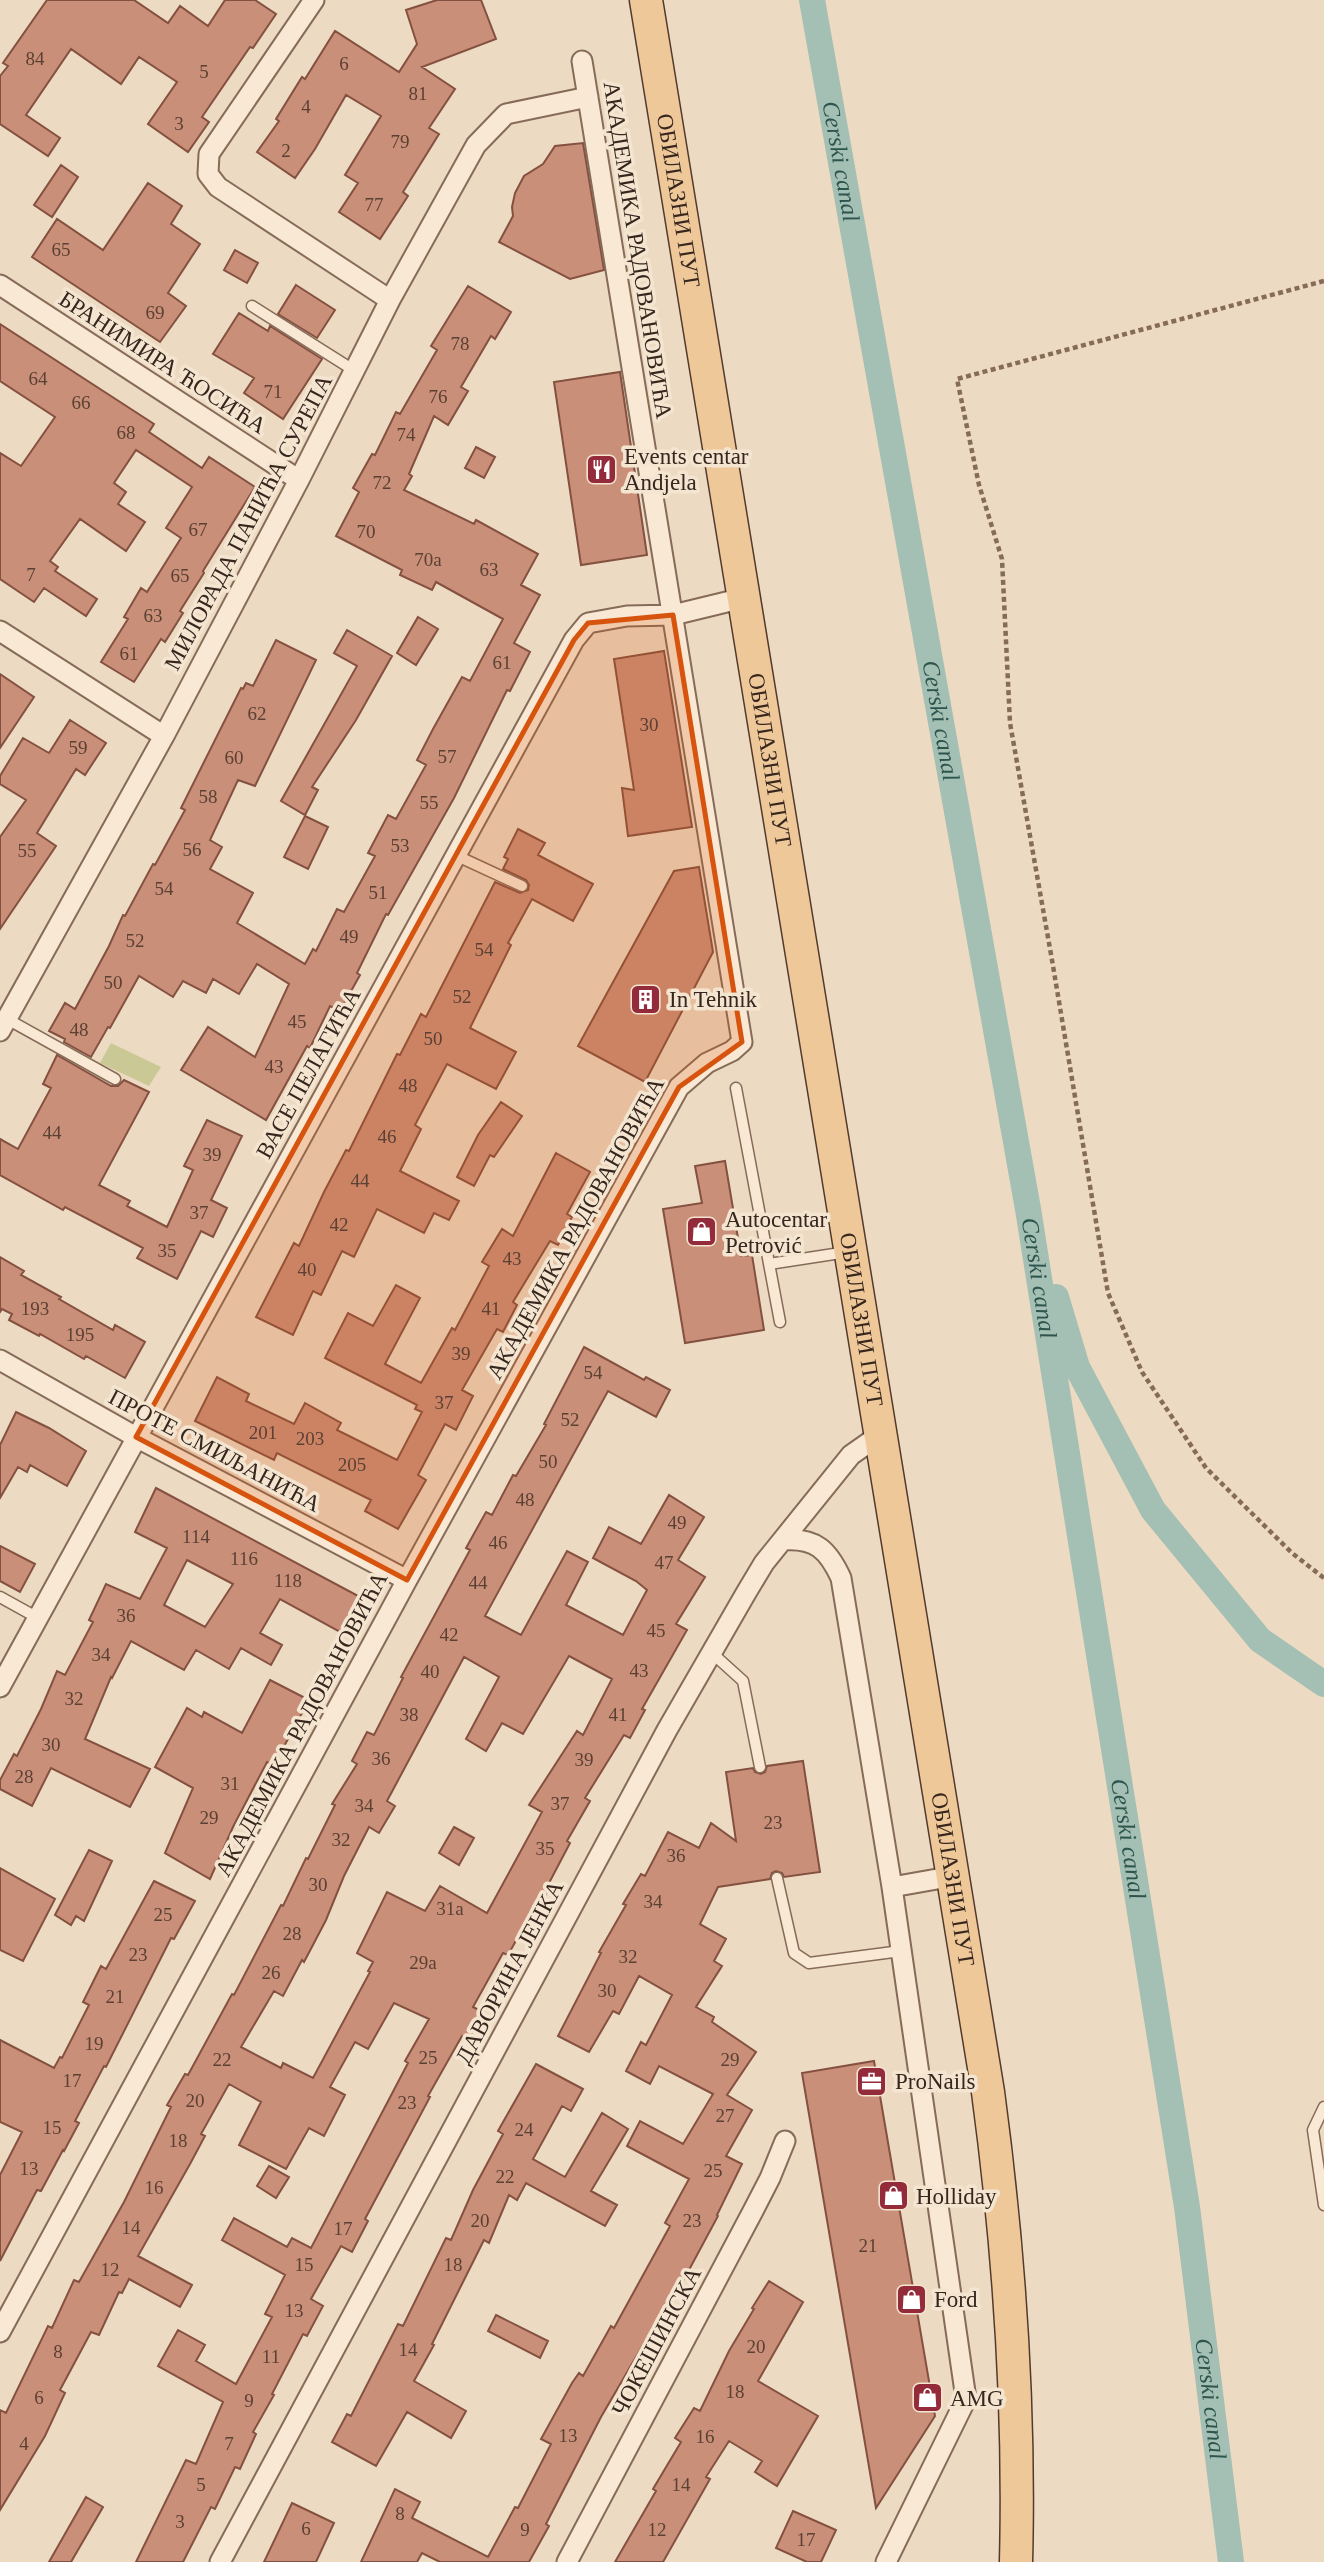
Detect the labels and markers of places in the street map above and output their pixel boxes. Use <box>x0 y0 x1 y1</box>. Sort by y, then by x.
place label: Events centar Andjela <box>624 444 749 495</box>
restaurant icon: Events centar Andjela <box>584 452 618 486</box>
building icon: In Tehnik <box>629 982 663 1016</box>
place label: In Tehnik <box>669 987 758 1012</box>
place label: Autocentar Petrović <box>725 1207 828 1258</box>
shop icon: Autocentar Petrović <box>685 1215 719 1249</box>
office icon: ProNails <box>855 2064 889 2098</box>
place label: ProNails <box>895 2069 976 2094</box>
shop icon: Holliday <box>876 2179 910 2213</box>
place label: Holliday <box>916 2184 997 2209</box>
shop icon: Ford <box>894 2282 928 2316</box>
place label: Ford <box>934 2287 978 2312</box>
shop icon: AMG <box>910 2381 944 2415</box>
place label: AMG <box>950 2386 1004 2411</box>

